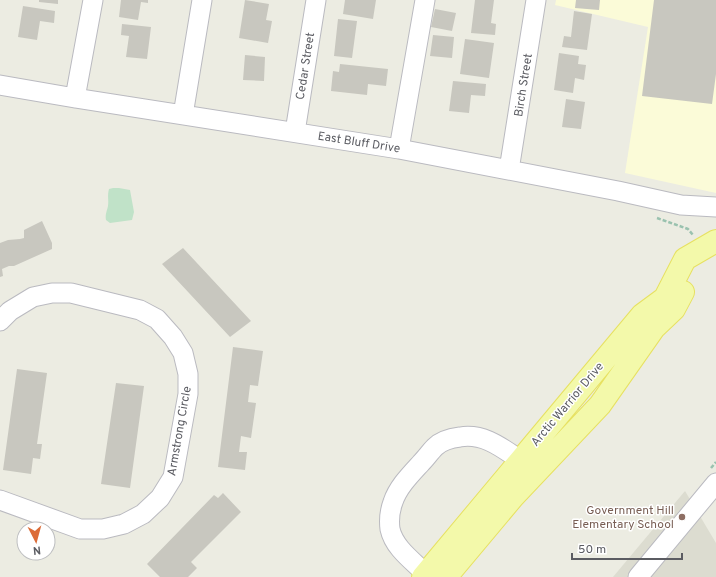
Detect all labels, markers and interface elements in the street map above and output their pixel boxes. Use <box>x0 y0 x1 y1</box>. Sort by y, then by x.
street label: Cedar Street <box>293 31 319 101</box>
street label: Birch Street <box>511 52 537 118</box>
street label: East Bluff Drive <box>316 129 401 157</box>
street label: Arctic Warrior Drive <box>528 359 608 450</box>
street label: Armstrong Circle <box>164 385 196 477</box>
place label: Government Hill Elementary School <box>572 503 674 533</box>
marker: Government Hill Elementary School <box>677 512 687 522</box>
north arrow <box>16 521 56 561</box>
scale bar <box>572 535 682 561</box>
text: 50 m <box>578 542 606 558</box>
text: N <box>32 543 42 557</box>

